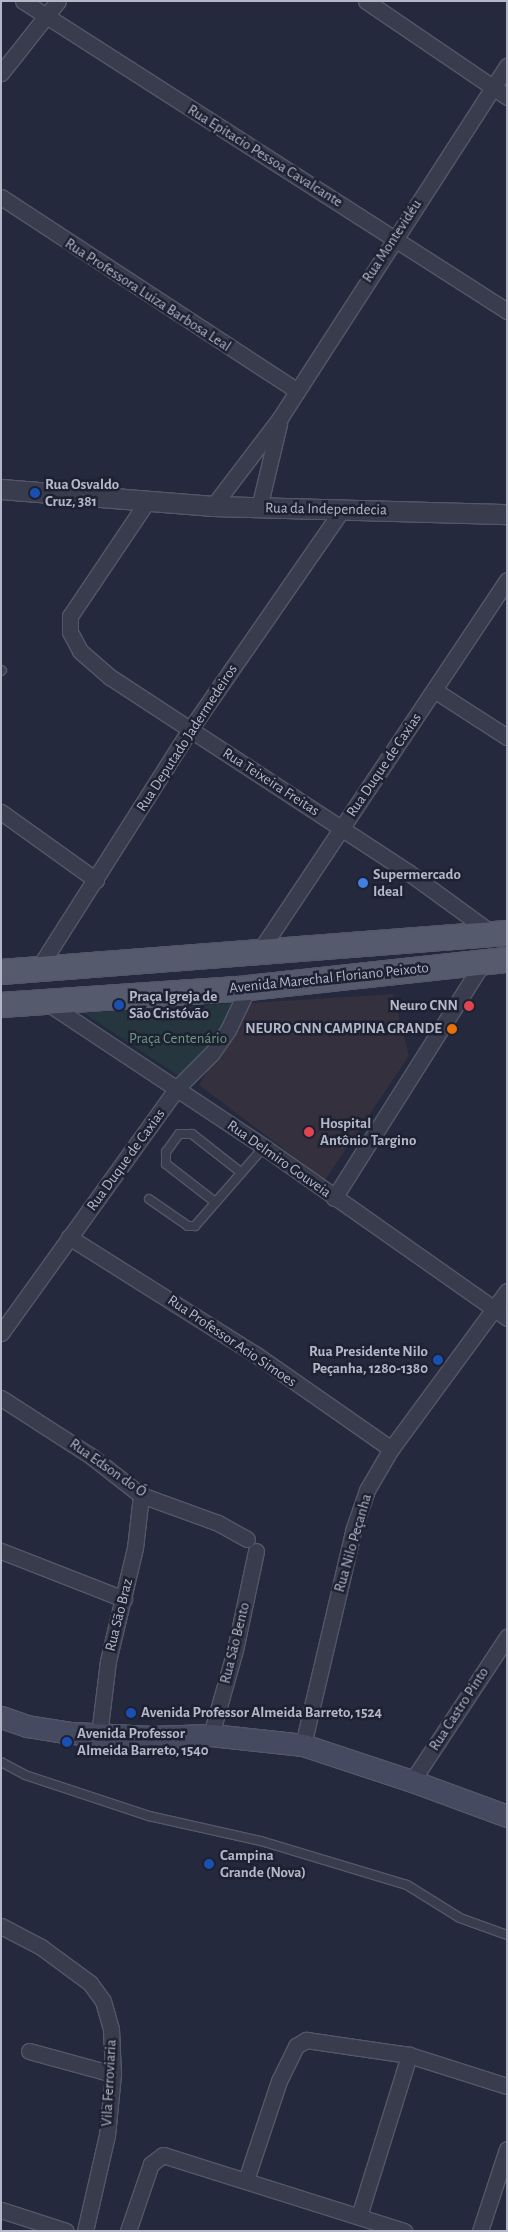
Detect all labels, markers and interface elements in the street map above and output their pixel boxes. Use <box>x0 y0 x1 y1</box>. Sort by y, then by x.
street label: Rua Epitacio Pessoa Cavalcante <box>184 101 346 211</box>
street label: Rua Montevidéu <box>358 196 426 286</box>
street label: Rua Professora Luiza Barbosa Leal <box>62 234 234 356</box>
place label: Rua Osvaldo Cruz, 381 <box>45 475 119 510</box>
marker: Rua Osvaldo Cruz, 381 <box>29 487 41 499</box>
street label: Rua da Independecia <box>265 499 387 519</box>
street label: Rua Deputado Jadermedeiros <box>133 661 241 815</box>
street label: Rua Duque de Caxias <box>343 710 425 820</box>
street label: Rua Teixeira Freitas <box>219 744 323 820</box>
place label: Supermercado Ideal <box>373 865 461 900</box>
marker: Supermercado Ideal <box>357 877 369 889</box>
street label: Avenida Marechal Floriano Peixoto <box>228 959 430 997</box>
place label: Praça Igreja de São Cristóvão <box>129 987 217 1022</box>
place label: Neuro CNN <box>390 997 458 1015</box>
marker: Praça Igreja de São Cristóvão <box>113 999 125 1011</box>
marker: Neuro CNN <box>462 999 476 1013</box>
place label: NEURO CNN CAMPINA GRANDE <box>245 1020 442 1038</box>
marker: NEURO CNN CAMPINA GRANDE <box>446 1023 458 1035</box>
park label: Praça Centenário <box>129 1030 227 1048</box>
street label: Rua Duque de Caxias <box>83 1106 169 1214</box>
place label: Hospital Antônio Targino <box>320 1114 416 1149</box>
street label: Rua Delmiro Gouveia <box>224 1116 334 1202</box>
marker: Hospital Antônio Targino <box>302 1125 316 1139</box>
street label: Rua Professor Acio Simoes <box>164 1291 300 1391</box>
place label: Rua Presidente Nilo Peçanha, 1280-1380 <box>309 1342 428 1377</box>
marker: Rua Presidente Nilo Peçanha, 1280-1380 <box>432 1354 444 1366</box>
street label: Rua Edson do Ó <box>66 1435 150 1501</box>
street label: Rua Nilo Peçanha <box>330 1492 376 1594</box>
street label: Rua São Braz <box>101 1577 137 1653</box>
street label: Rua São Bento <box>216 1600 254 1686</box>
street label: Rua Castro Pinto <box>425 1664 493 1754</box>
place label: Avenida Professor Almeida Barreto, 1524 <box>141 1704 382 1722</box>
marker: Avenida Professor Almeida Barreto, 1524 <box>125 1707 137 1719</box>
place label: Avenida Professor Almeida Barreto, 1540 <box>77 1724 209 1759</box>
marker: Avenida Professor Almeida Barreto, 1540 <box>61 1736 73 1748</box>
place label: Campina Grande (Nova) <box>220 1846 306 1881</box>
marker: Campina Grande (Nova) <box>202 1857 216 1871</box>
street label: Vila Ferroviaria <box>98 2039 120 2127</box>

